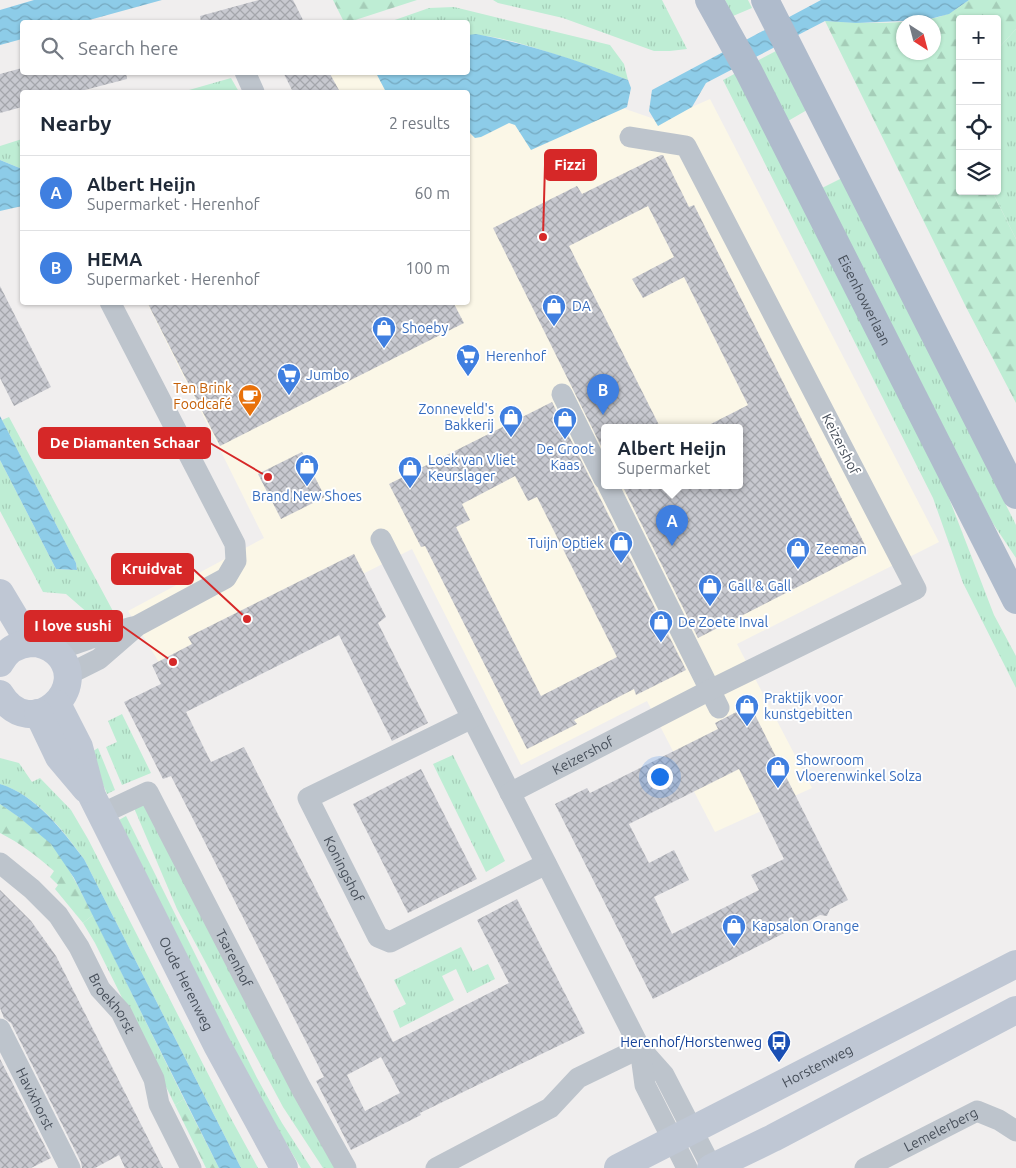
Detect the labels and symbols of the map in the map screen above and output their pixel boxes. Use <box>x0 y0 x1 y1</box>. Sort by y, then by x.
north arrow <box>896 15 941 60</box>
callout: Fizzi <box>545 150 596 180</box>
text: Fizzi <box>554 156 586 173</box>
street label: Eisenhowerlaan <box>835 252 894 348</box>
shop icon: DA <box>541 293 567 327</box>
place label: DA <box>572 298 591 314</box>
shop icon: Shoeby <box>371 315 397 349</box>
place label: Shoeby <box>402 320 448 336</box>
supermarket icon: Herenhof <box>455 343 481 377</box>
place label: Herenhof <box>486 348 547 364</box>
supermarket icon: Jumbo <box>276 362 302 396</box>
place label: Jumbo <box>306 367 349 383</box>
pin: B <box>587 374 619 415</box>
place label: Ten Brink Foodcafé <box>173 380 232 412</box>
cafe icon: Ten Brink Foodcafé <box>237 383 263 417</box>
place label: Zonneveld's Bakkerij <box>418 401 494 433</box>
shop icon: Zonneveld's Bakkerij <box>498 404 524 438</box>
shop icon: De Groot Kaas <box>552 406 578 440</box>
street label: Keizershof <box>819 411 864 478</box>
callout: De Diamanten Schaar <box>39 428 210 458</box>
text: De Diamanten Schaar <box>50 434 201 451</box>
place label: De Groot Kaas <box>536 441 594 473</box>
place label: Loek van Vliet Keurslager <box>428 452 516 484</box>
shop icon: Brand New Shoes <box>294 453 320 487</box>
shop icon: Loek van Vliet Keurslager <box>397 455 423 489</box>
place label: Brand New Shoes <box>252 488 362 504</box>
pin: A <box>656 505 688 546</box>
shop icon: Tuijn Optiek <box>608 530 634 564</box>
place label: Tuijn Optiek <box>528 535 604 551</box>
shop icon: Zeeman <box>785 536 811 570</box>
place label: Zeeman <box>816 541 867 557</box>
callout: Kruidvat <box>112 554 193 584</box>
text: Kruidvat <box>122 560 183 577</box>
shop icon: Gall & Gall <box>697 573 723 607</box>
place label: Gall & Gall <box>728 578 792 594</box>
shop icon: De Zoete Inval <box>648 609 674 643</box>
callout: I love sushi <box>25 611 122 641</box>
place label: De Zoete Inval <box>678 614 769 630</box>
text: I love sushi <box>34 617 112 634</box>
place label: Praktijk voor kunstgebitten <box>764 690 853 722</box>
shop icon: Praktijk voor kunstgebitten <box>734 693 760 727</box>
street label: Keizershof <box>550 733 617 778</box>
place label: Showroom Vloerenwinkel Solza <box>796 752 922 784</box>
shop icon: Showroom Vloerenwinkel Solza <box>765 755 791 789</box>
your location <box>647 764 673 790</box>
street label: Koningshof <box>321 833 367 905</box>
shop icon: Kapsalon Orange <box>721 913 747 947</box>
place label: Kapsalon Orange <box>752 918 859 934</box>
street label: Tsarenhof <box>212 927 256 991</box>
street label: Oude Herenweg <box>156 934 217 1033</box>
street label: Broekhorst <box>86 971 138 1036</box>
bus stop icon: Herenhof/Horstenweg <box>766 1029 792 1063</box>
place label: Herenhof/Horstenweg <box>620 1034 762 1050</box>
street label: Horstenweg <box>779 1041 855 1091</box>
street label: Havixhorst <box>13 1065 58 1133</box>
street label: Lemelerberg <box>901 1104 980 1155</box>

